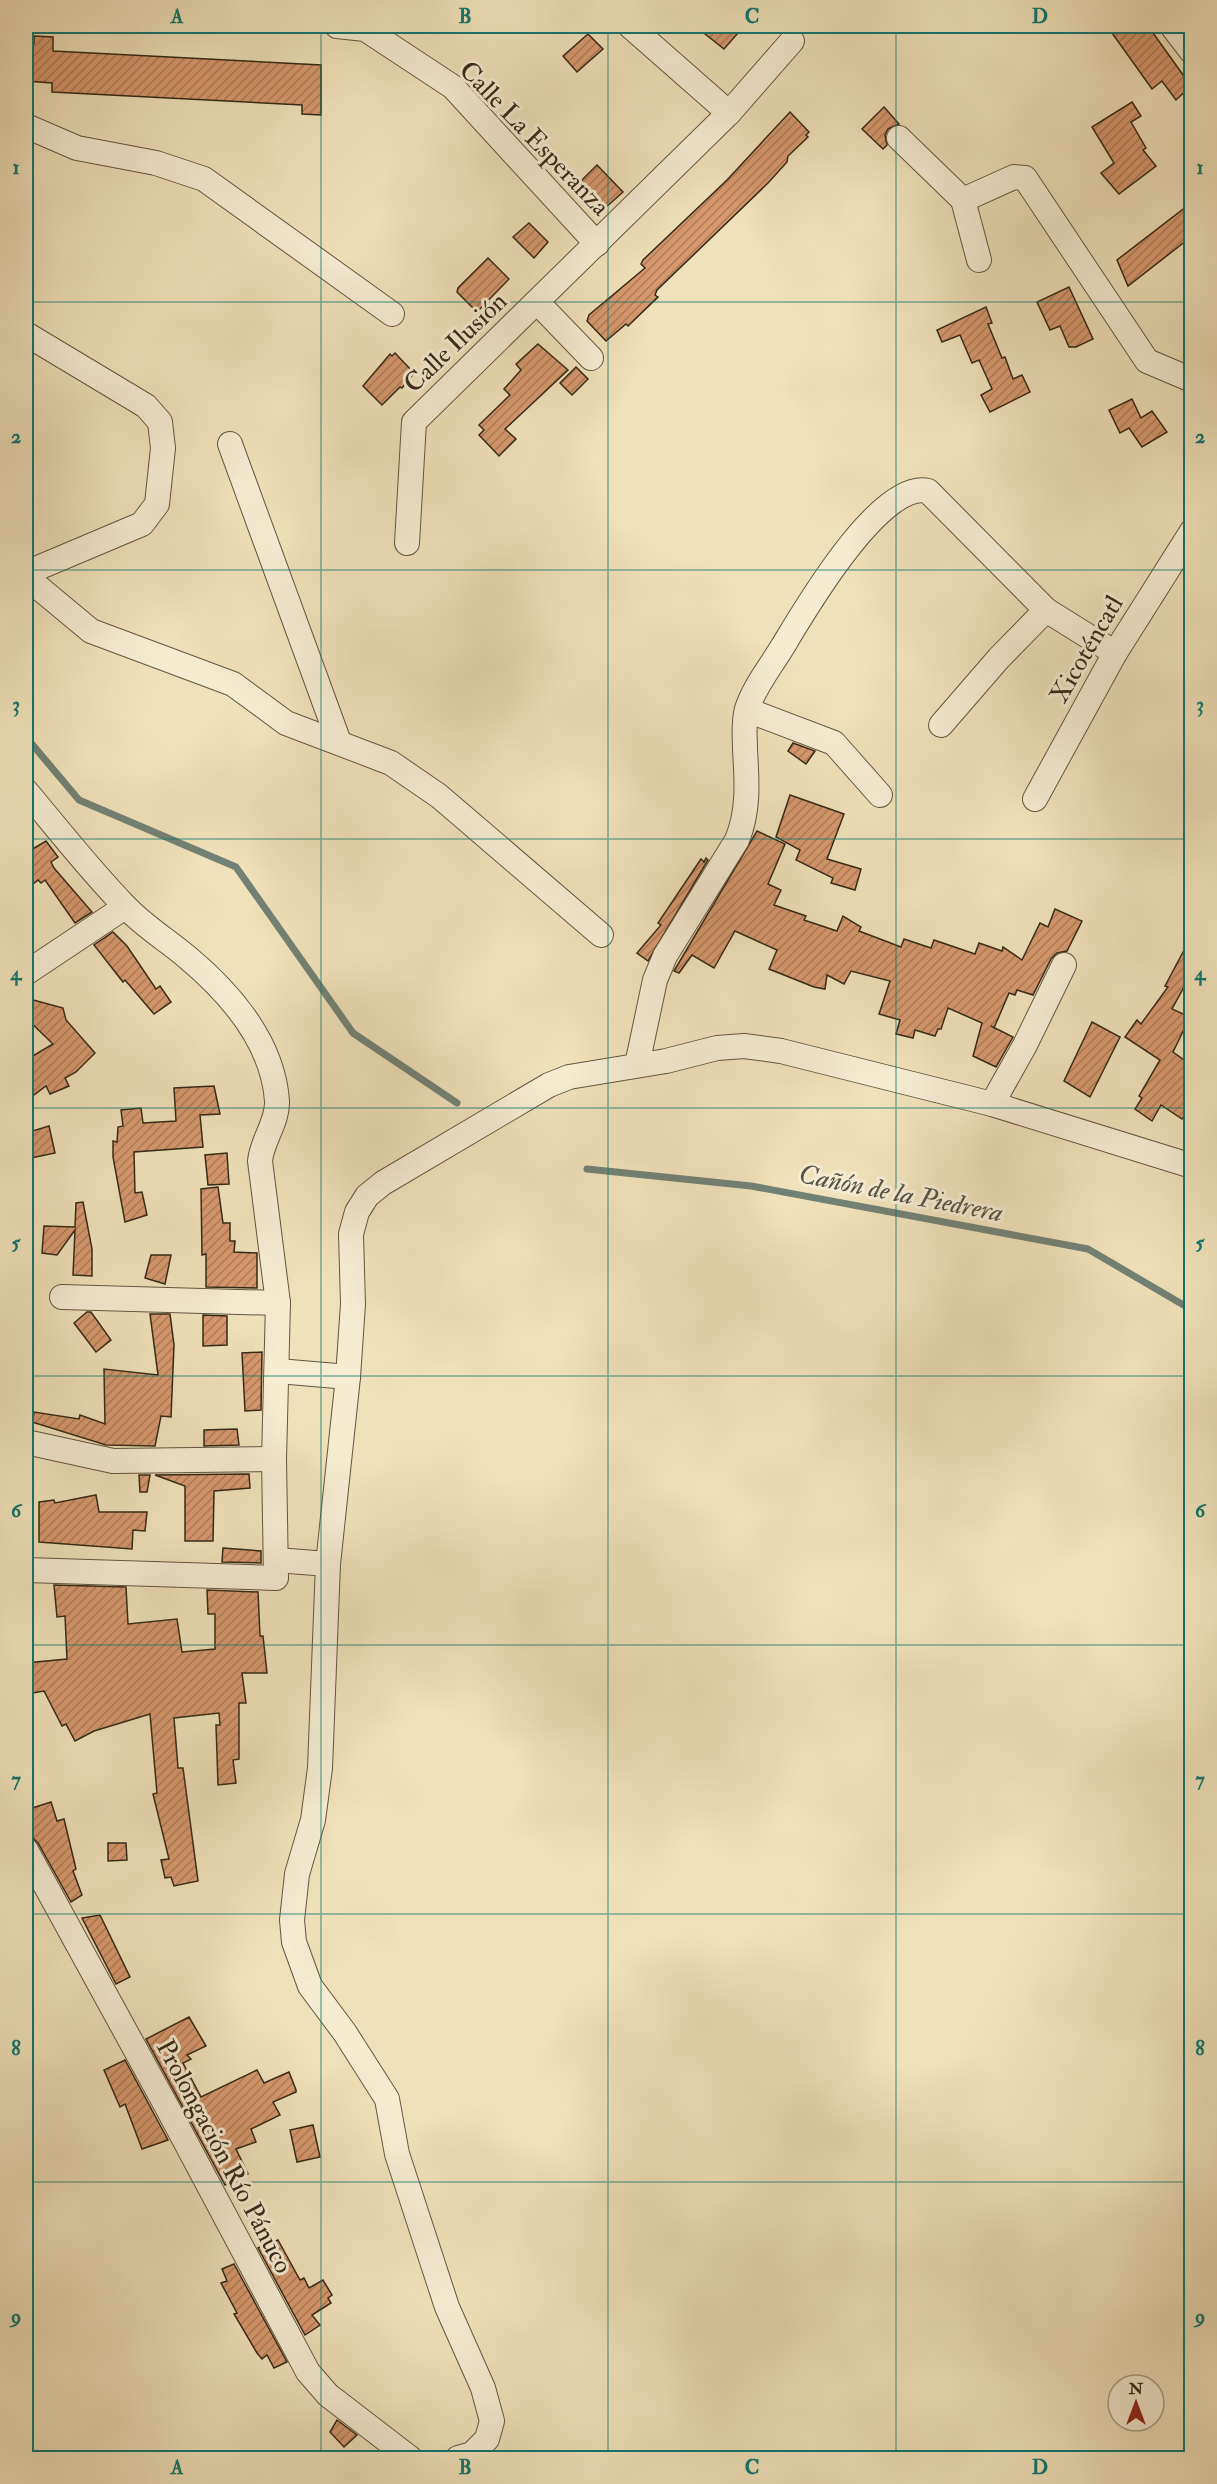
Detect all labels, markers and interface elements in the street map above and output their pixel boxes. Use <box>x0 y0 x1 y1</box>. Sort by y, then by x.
text: A <box>170 4 184 29</box>
text: B <box>458 4 472 29</box>
text: C <box>745 4 759 29</box>
text: D <box>1032 4 1048 29</box>
street label: Calle La Esperanza <box>452 55 616 224</box>
text: 1 <box>12 155 20 180</box>
text: 1 <box>1196 155 1204 180</box>
street label: Calle Ilusión <box>397 286 514 400</box>
text: 2 <box>11 424 21 449</box>
text: 2 <box>1195 424 1205 449</box>
street label: Xicoténcatl <box>1043 590 1131 709</box>
text: 3 <box>12 692 20 717</box>
text: 3 <box>1196 692 1204 717</box>
text: 4 <box>10 961 23 986</box>
text: 4 <box>1194 961 1207 986</box>
water label: Cañón de la Piedrera <box>796 1158 1006 1229</box>
text: 5 <box>12 1230 22 1255</box>
text: 5 <box>1196 1230 1206 1255</box>
text: 6 <box>11 1498 23 1523</box>
text: 6 <box>1195 1498 1207 1523</box>
text: 7 <box>11 1767 21 1792</box>
text: 7 <box>1195 1767 1205 1792</box>
street label: Prolongación Río Pánuco <box>149 2034 299 2279</box>
text: 8 <box>11 2036 21 2061</box>
text: 8 <box>1195 2036 1205 2061</box>
text: 9 <box>9 2304 21 2329</box>
text: 9 <box>1193 2304 1205 2329</box>
north arrow <box>1106 2373 1166 2433</box>
text: N <box>1128 2379 1144 2399</box>
text: A <box>170 2455 184 2480</box>
text: B <box>458 2455 472 2480</box>
text: C <box>745 2455 759 2480</box>
text: D <box>1032 2455 1048 2480</box>

